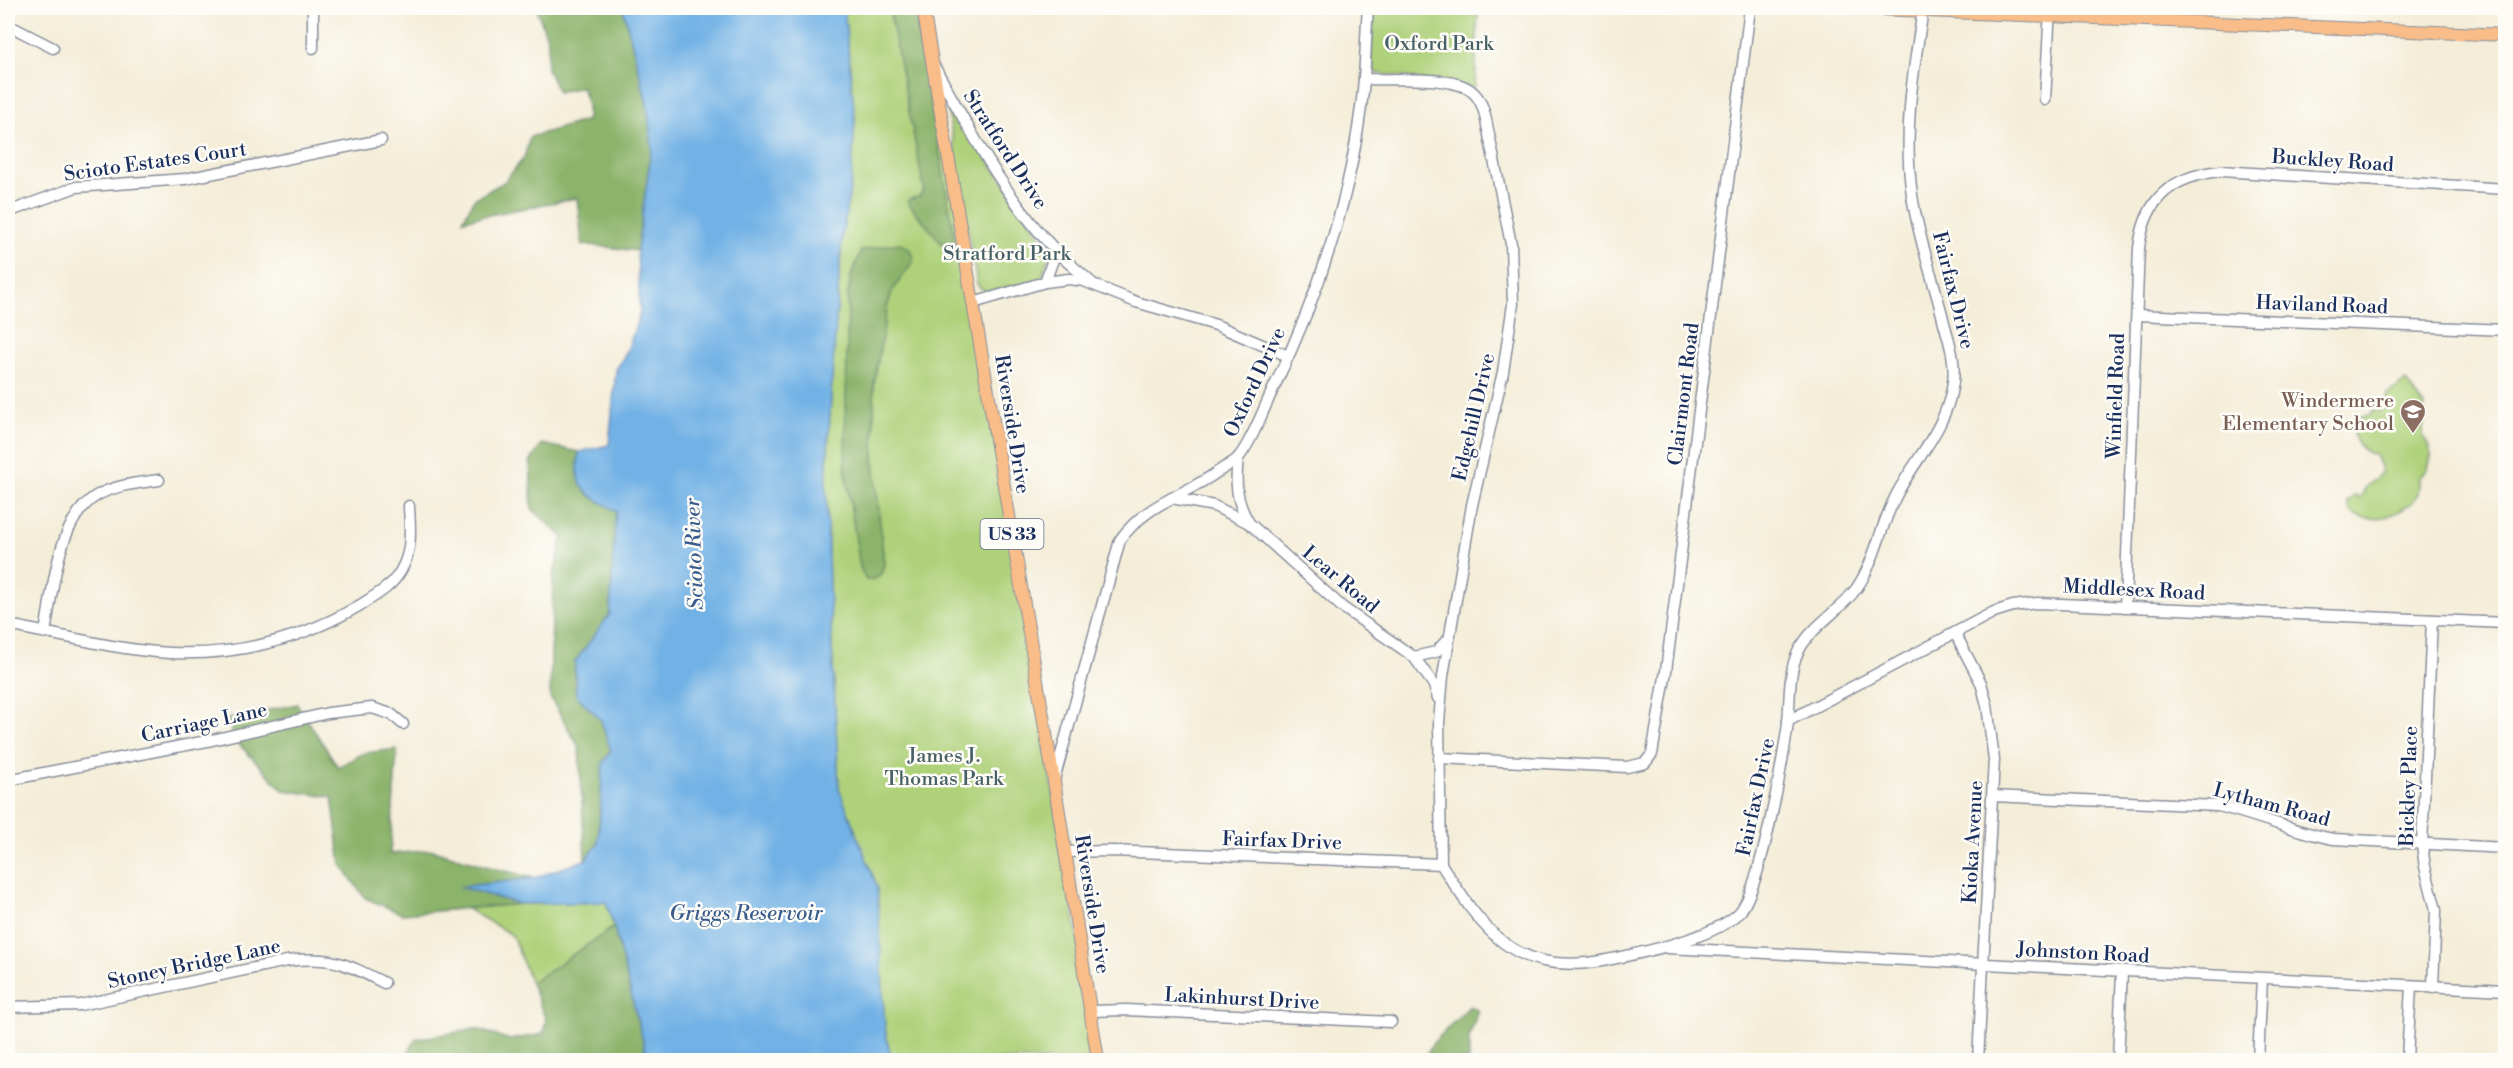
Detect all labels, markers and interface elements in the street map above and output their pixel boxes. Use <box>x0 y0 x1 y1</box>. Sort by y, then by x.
park label: Oxford Park <box>1384 32 1495 57</box>
street label: Stratford Drive <box>957 85 1053 214</box>
street label: Scioto Estates Court <box>62 137 248 188</box>
street label: Buckley Road <box>2270 145 2395 178</box>
street label: Fairfax Drive <box>1926 229 1979 352</box>
park label: Stratford Park <box>943 242 1073 267</box>
street label: Haviland Road <box>2255 291 2389 320</box>
street label: Clairmont Road <box>1663 321 1706 467</box>
street label: Oxford Drive <box>1219 324 1292 442</box>
street label: Winfield Road <box>2102 332 2131 460</box>
street label: Edgehill Drive <box>1448 351 1501 484</box>
street label: Riverside Drive <box>988 353 1035 496</box>
place label: Windermere Elementary School <box>2222 389 2394 437</box>
school or university icon: Windermere Elementary School <box>2398 397 2428 435</box>
water label: Scioto River <box>680 496 710 610</box>
road number: US 33 <box>980 519 1044 549</box>
street label: Lear Road <box>1297 541 1384 620</box>
street label: Middlesex Road <box>2062 574 2206 607</box>
street label: Carriage Lane <box>139 698 270 749</box>
street label: Bickley Place <box>2395 725 2424 848</box>
street label: Fairfax Drive <box>1732 736 1781 859</box>
park label: James J. Thomas Park <box>885 744 1005 792</box>
street label: Lytham Road <box>2210 778 2333 833</box>
street label: Kioka Avenue <box>1958 780 1989 904</box>
street label: Fairfax Drive <box>1221 827 1342 856</box>
street label: Riverside Drive <box>1068 833 1115 976</box>
water label: Griggs Reservoir <box>669 901 824 927</box>
street label: Stoney Bridge Lane <box>106 934 283 995</box>
street label: Johnston Road <box>2015 937 2151 969</box>
street label: Lakinhurst Drive <box>1164 983 1320 1016</box>

